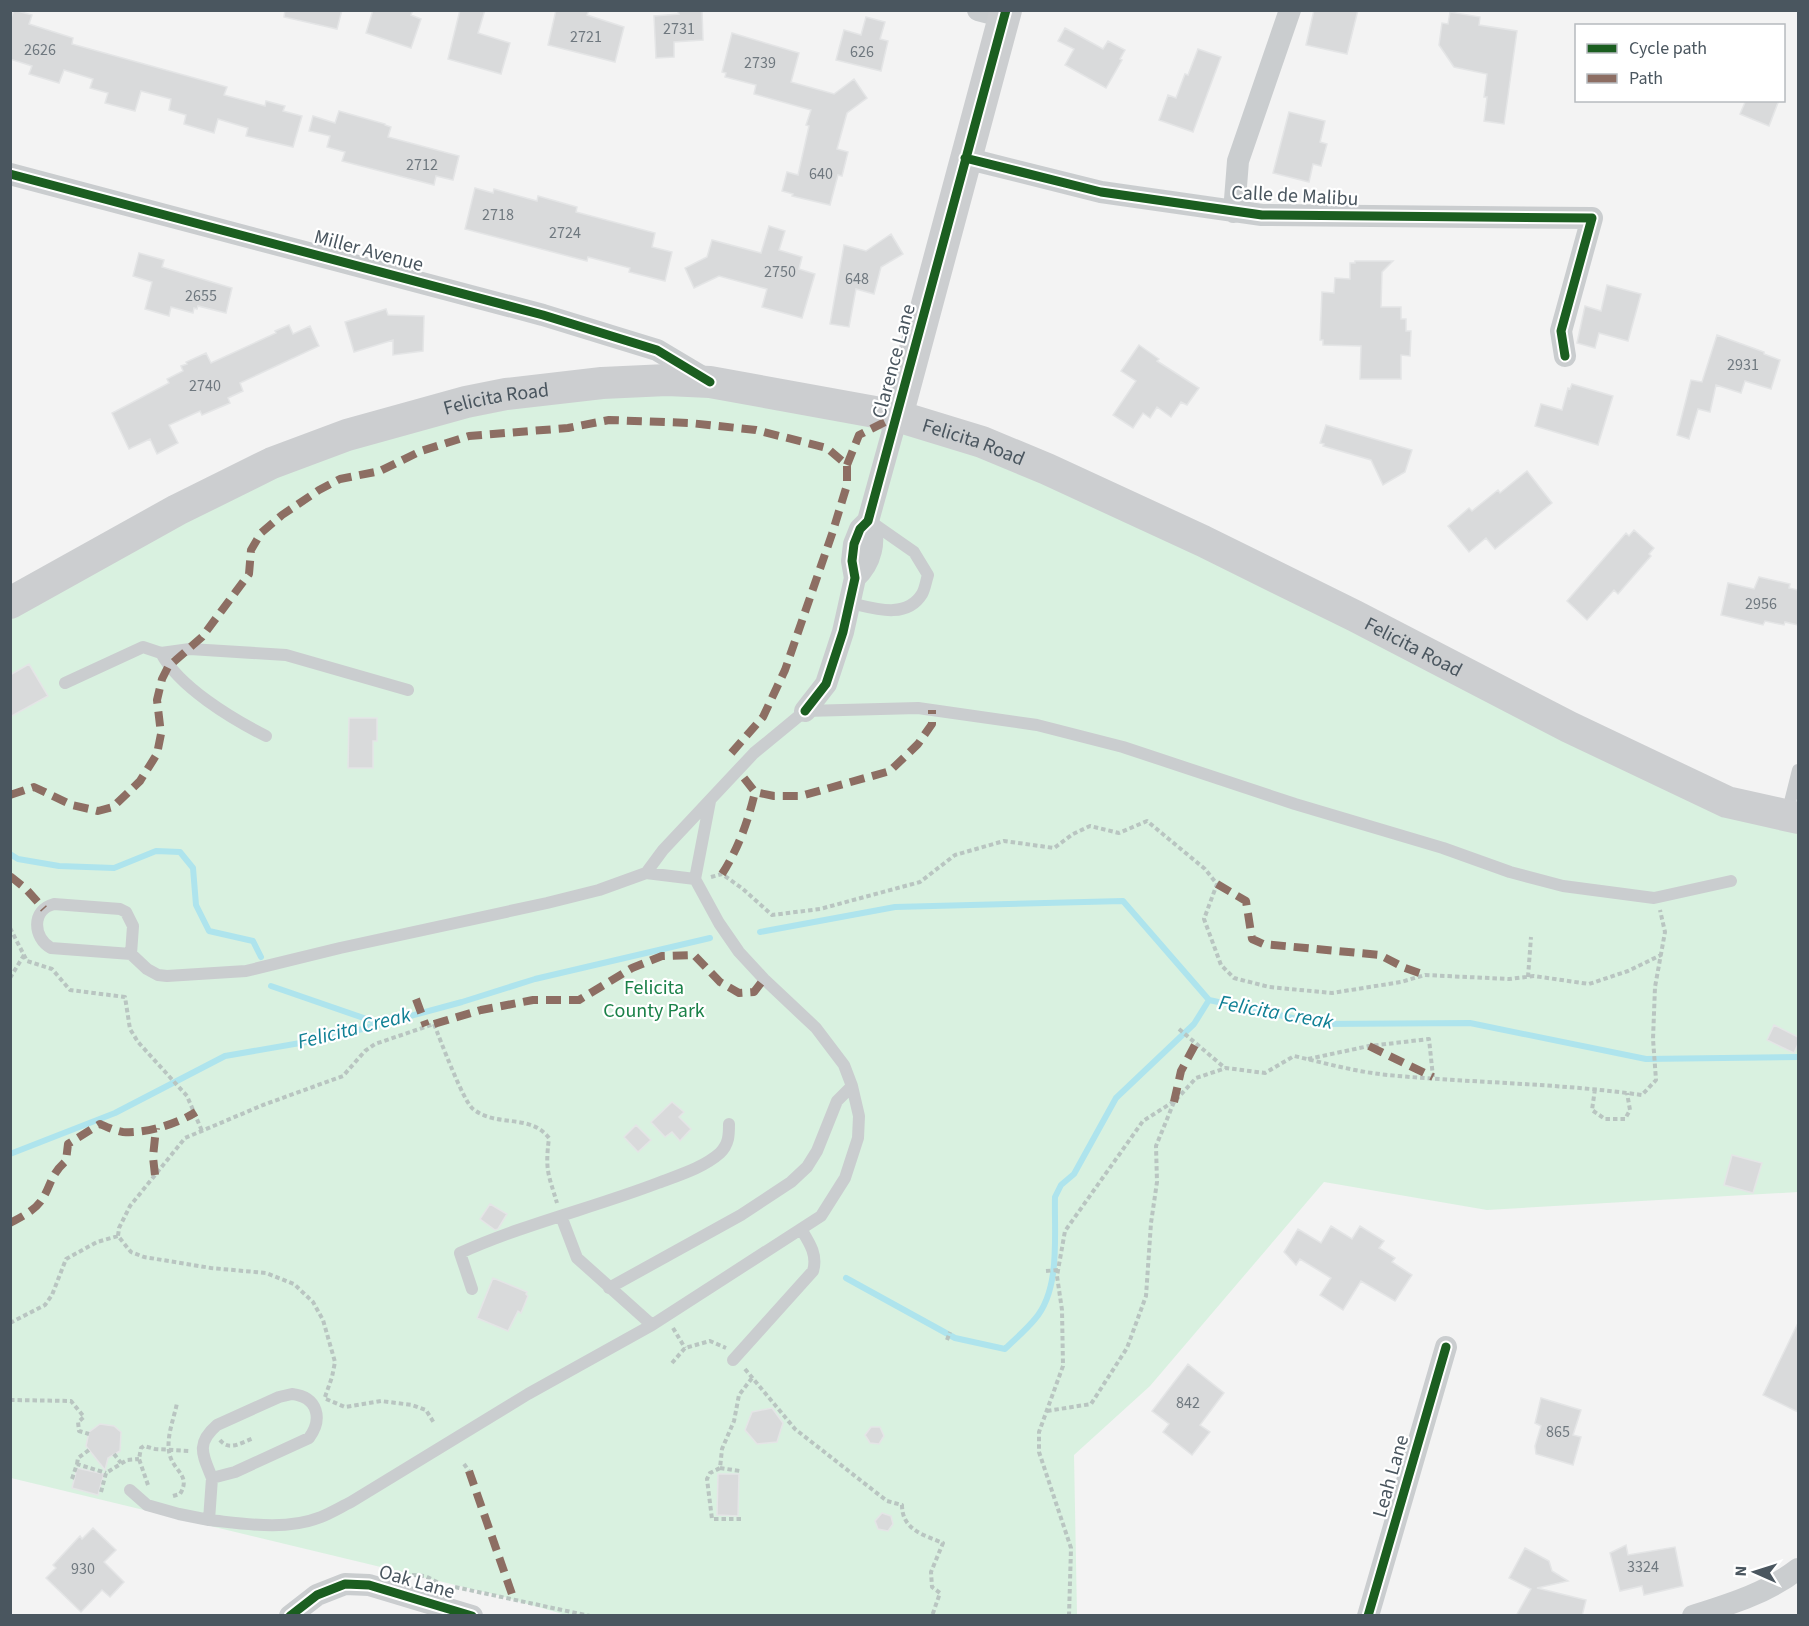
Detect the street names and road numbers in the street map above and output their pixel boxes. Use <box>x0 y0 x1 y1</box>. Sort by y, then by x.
street label: Calle de Malibu <box>1231 179 1359 213</box>
street label: Miller Avenue <box>311 223 427 279</box>
street label: Clarence Lane <box>865 301 923 422</box>
street label: Felicita Road <box>440 376 550 423</box>
street label: Felicita Road <box>919 412 1029 473</box>
street label: Felicita Road <box>1359 610 1467 684</box>
street label: Leah Lane <box>1366 1432 1416 1521</box>
street label: Oak Lane <box>375 1558 458 1606</box>

